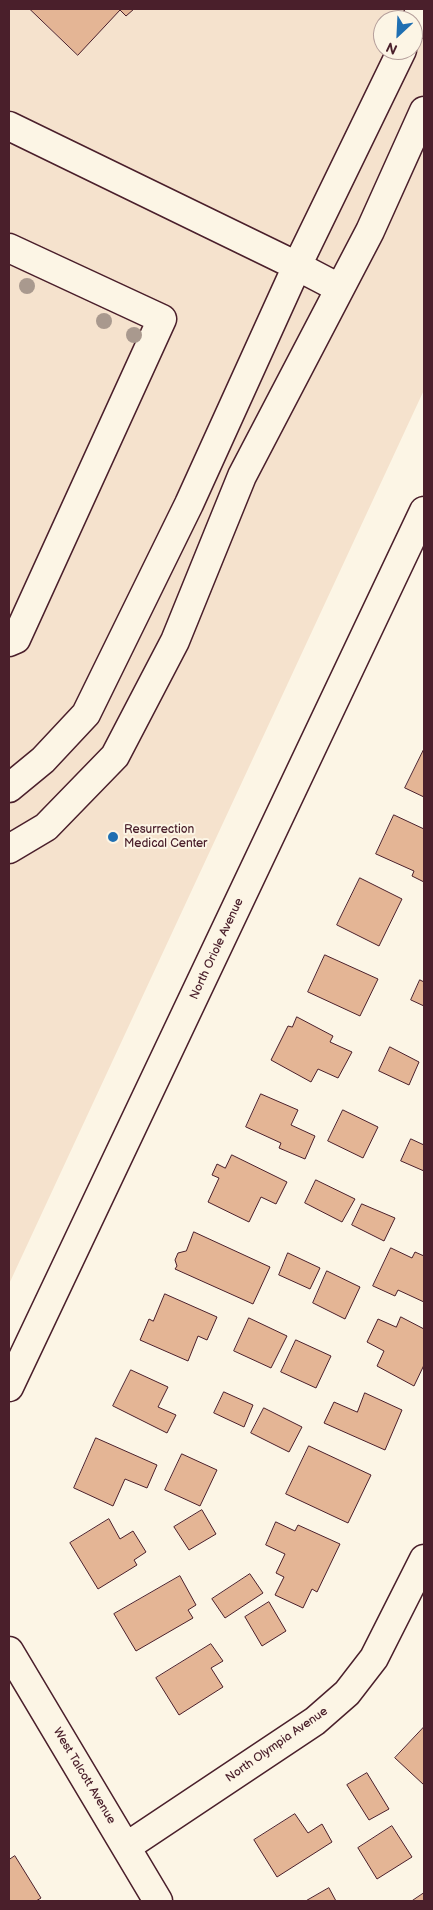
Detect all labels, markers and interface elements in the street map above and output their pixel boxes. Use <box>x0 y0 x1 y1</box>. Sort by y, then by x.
north arrow <box>373 10 423 60</box>
text: N <box>384 38 400 58</box>
place label: Resurrection Medical Center <box>124 823 207 851</box>
marker: Resurrection Medical Center <box>106 830 120 844</box>
street label: North Oriole Avenue <box>187 896 247 1002</box>
street label: North Olympia Avenue <box>223 1704 331 1786</box>
street label: West Talcott Avenue <box>50 1725 118 1827</box>

